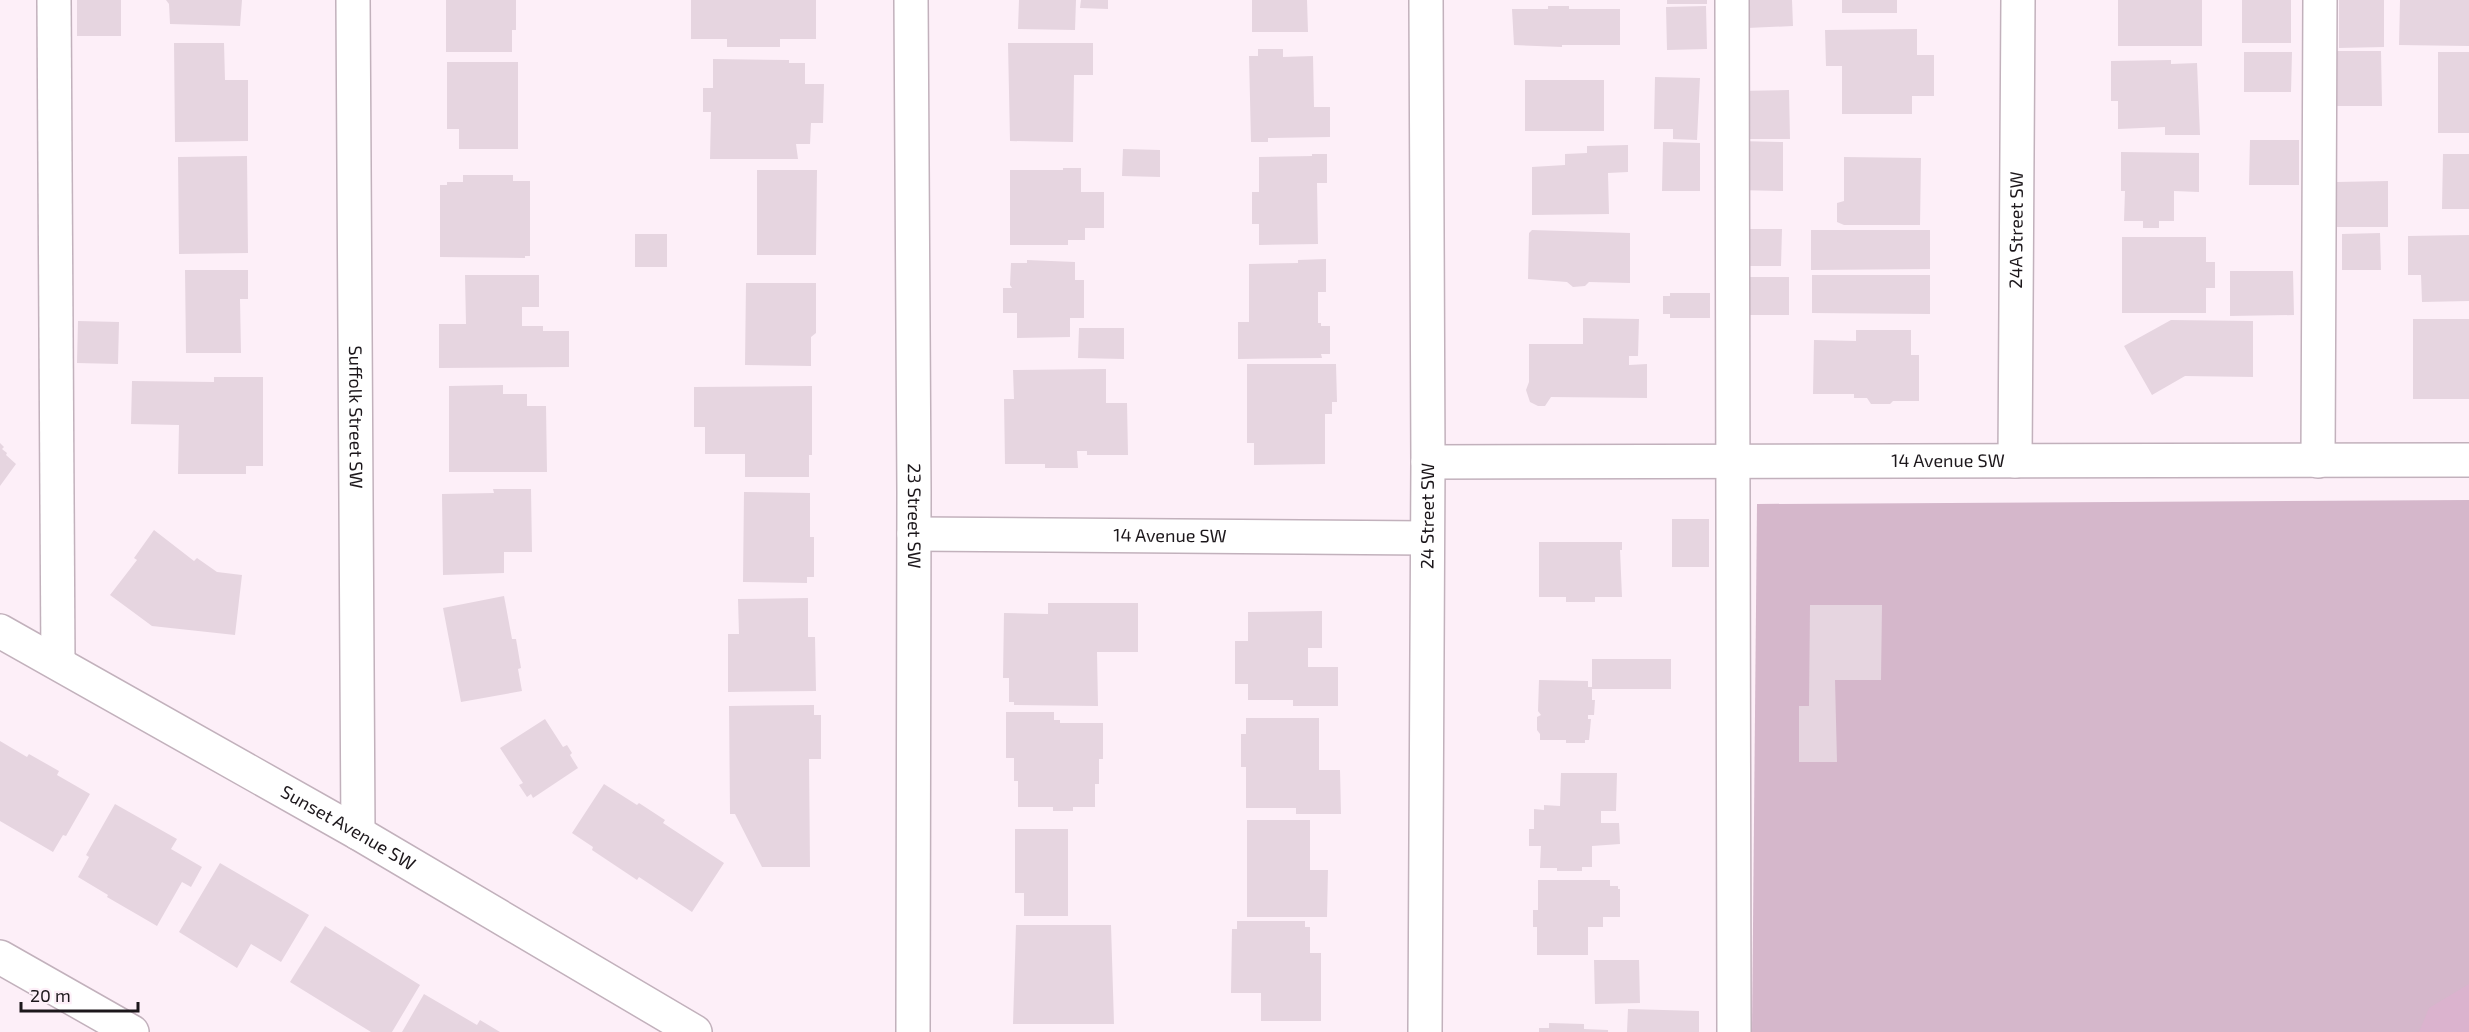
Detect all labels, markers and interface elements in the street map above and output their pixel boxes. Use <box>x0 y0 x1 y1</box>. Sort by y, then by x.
street label: 24A Street SW <box>2004 171 2027 289</box>
street label: Suffolk Street SW <box>345 345 368 488</box>
street label: 14 Avenue SW <box>1891 449 2005 471</box>
street label: 23 Street SW <box>904 463 926 569</box>
street label: 24 Street SW <box>1415 463 1438 569</box>
street label: 14 Avenue SW <box>1113 524 1227 546</box>
street label: Sunset Avenue SW <box>277 780 420 875</box>
scale bar <box>21 975 138 1013</box>
text: 20 m <box>30 984 71 1006</box>

